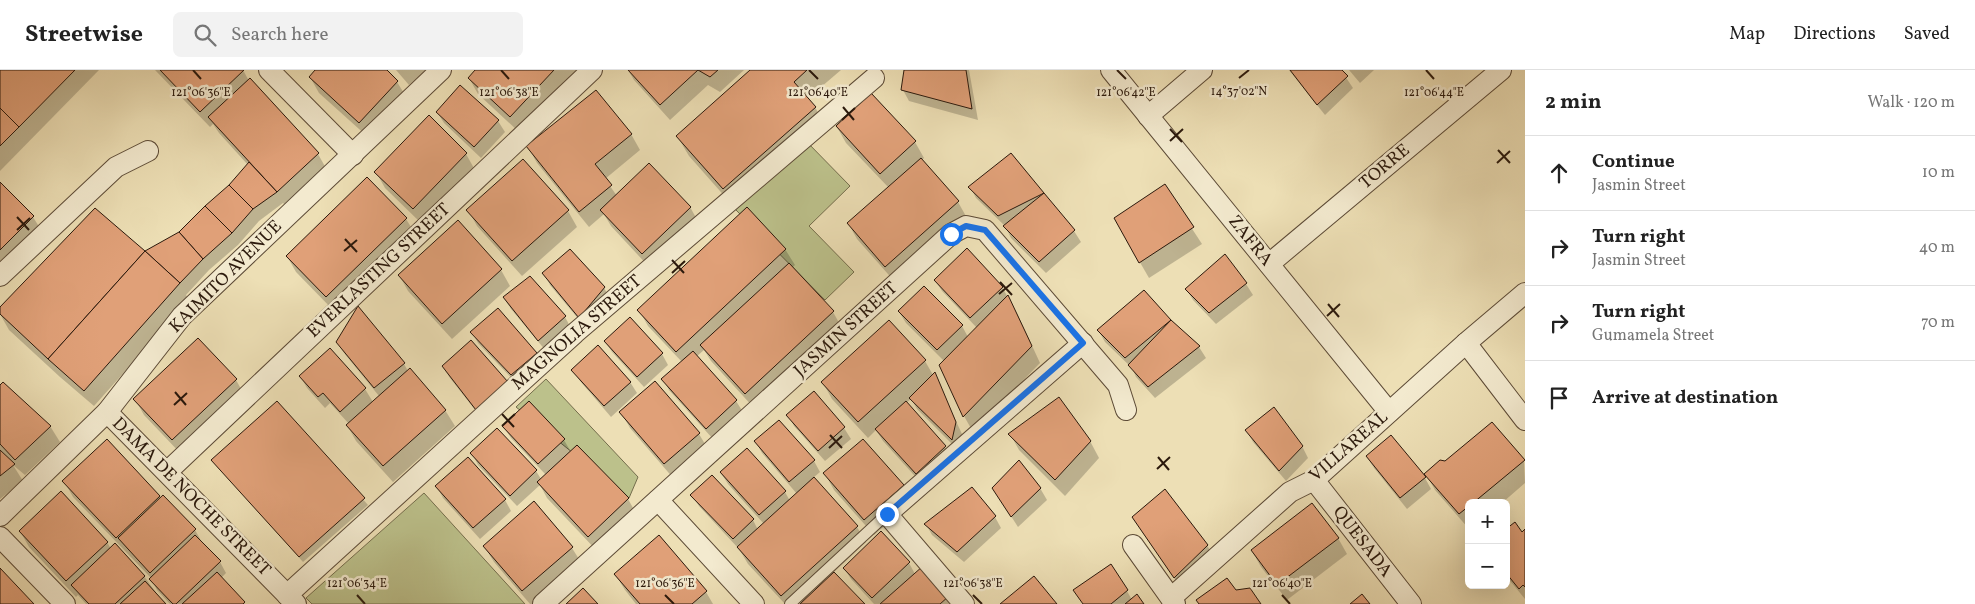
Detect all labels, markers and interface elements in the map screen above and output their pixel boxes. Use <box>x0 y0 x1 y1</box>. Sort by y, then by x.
search box <box>173 12 523 57</box>
text: Streetwise <box>25 18 143 52</box>
icon: search <box>191 21 219 49</box>
text: Search here <box>231 22 328 48</box>
text: Map <box>1729 22 1765 47</box>
text: Directions <box>1793 22 1876 47</box>
text: Saved <box>1904 22 1950 47</box>
text: 14°37'02"N <box>1211 84 1267 100</box>
text: 121°06'36"E <box>171 85 231 101</box>
text: 121°06'38"E <box>479 85 539 101</box>
text: 121°06'40"E <box>788 85 848 101</box>
text: 121°06'42"E <box>1096 85 1156 101</box>
text: 121°06'44"E <box>1404 85 1464 101</box>
text: 2 min <box>1545 88 1602 117</box>
text: Walk · 120 m <box>1867 92 1955 114</box>
street label: TORRE <box>1354 138 1416 196</box>
text: Continue <box>1592 149 1675 175</box>
icon: ahead <box>1545 159 1573 187</box>
text: 10 m <box>1922 162 1955 184</box>
text: Jasmin Street <box>1592 175 1686 197</box>
street label: EVERLASTING STREET <box>302 197 457 344</box>
street label: ZAFRA <box>1222 210 1279 272</box>
street label: KAIMITO AVENUE <box>164 215 288 339</box>
route start <box>940 223 963 246</box>
text: Turn right <box>1592 224 1685 250</box>
icon: right <box>1545 234 1573 262</box>
text: 40 m <box>1919 237 1955 259</box>
text: Jasmin Street <box>1592 250 1686 272</box>
street label: MAGNOLIA STREET <box>507 269 648 397</box>
street label: JASMIN STREET <box>789 276 904 383</box>
text: Turn right <box>1592 299 1685 325</box>
icon: right <box>1545 309 1573 337</box>
text: 70 m <box>1921 312 1955 334</box>
text: Gumamela Street <box>1592 325 1714 347</box>
icon: arrive <box>1545 384 1573 412</box>
text: Arrive at destination <box>1592 385 1778 411</box>
street label: VILLAREAL <box>1304 406 1394 488</box>
street label: DAMA DE NOCHE STREET <box>106 412 276 582</box>
map controls <box>1465 499 1510 589</box>
button: + <box>1465 499 1510 544</box>
street label: QUESADA <box>1326 501 1398 583</box>
route end <box>876 503 899 526</box>
button: − <box>1465 544 1510 589</box>
text: 121°06'34"E <box>327 576 387 592</box>
text: 121°06'36"E <box>635 576 695 592</box>
text: 121°06'38"E <box>943 576 1003 592</box>
text: 121°06'40"E <box>1252 576 1312 592</box>

